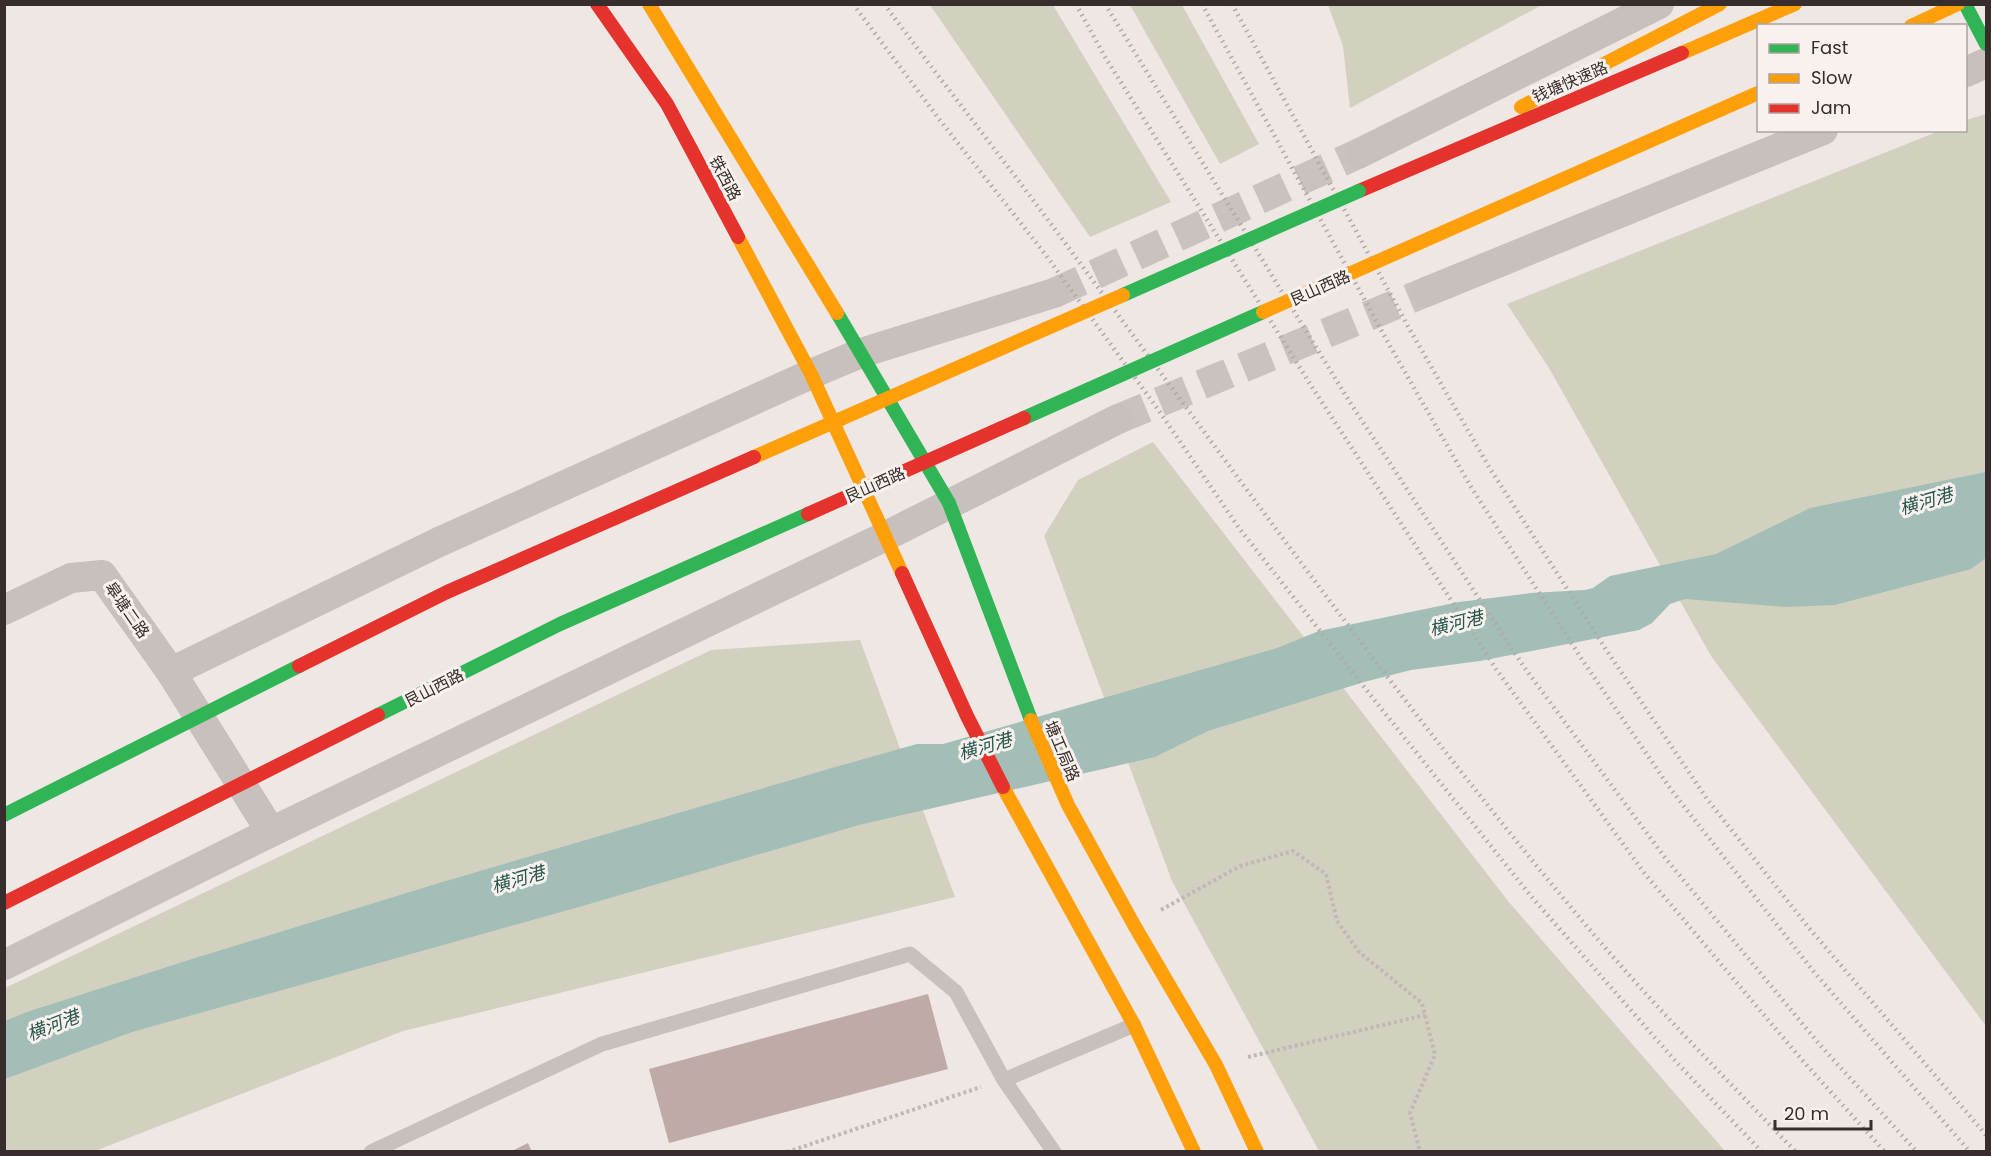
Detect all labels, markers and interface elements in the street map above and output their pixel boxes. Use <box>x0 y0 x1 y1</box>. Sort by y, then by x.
legend <box>1757 24 1967 132</box>
text: Fast <box>1811 35 1848 60</box>
street label: 钱塘快速路 <box>1529 56 1611 108</box>
text: Slow <box>1811 65 1853 90</box>
text: Jam <box>1811 95 1851 120</box>
street label: 铁西路 <box>704 151 746 205</box>
street label: 艮山西路 <box>1286 264 1354 312</box>
street label: 艮山西路 <box>841 461 909 509</box>
water label: 横河港 <box>1897 481 1958 520</box>
street label: 皋塘二路 <box>99 577 155 643</box>
water label: 横河港 <box>1427 604 1488 642</box>
street label: 艮山西路 <box>400 663 468 713</box>
street label: 塘工局路 <box>1039 717 1085 785</box>
water label: 横河港 <box>956 726 1017 765</box>
water label: 横河港 <box>489 859 550 898</box>
water label: 横河港 <box>23 1003 85 1046</box>
scale bar <box>1775 1093 1871 1131</box>
text: 20 m <box>1784 1101 1829 1126</box>

